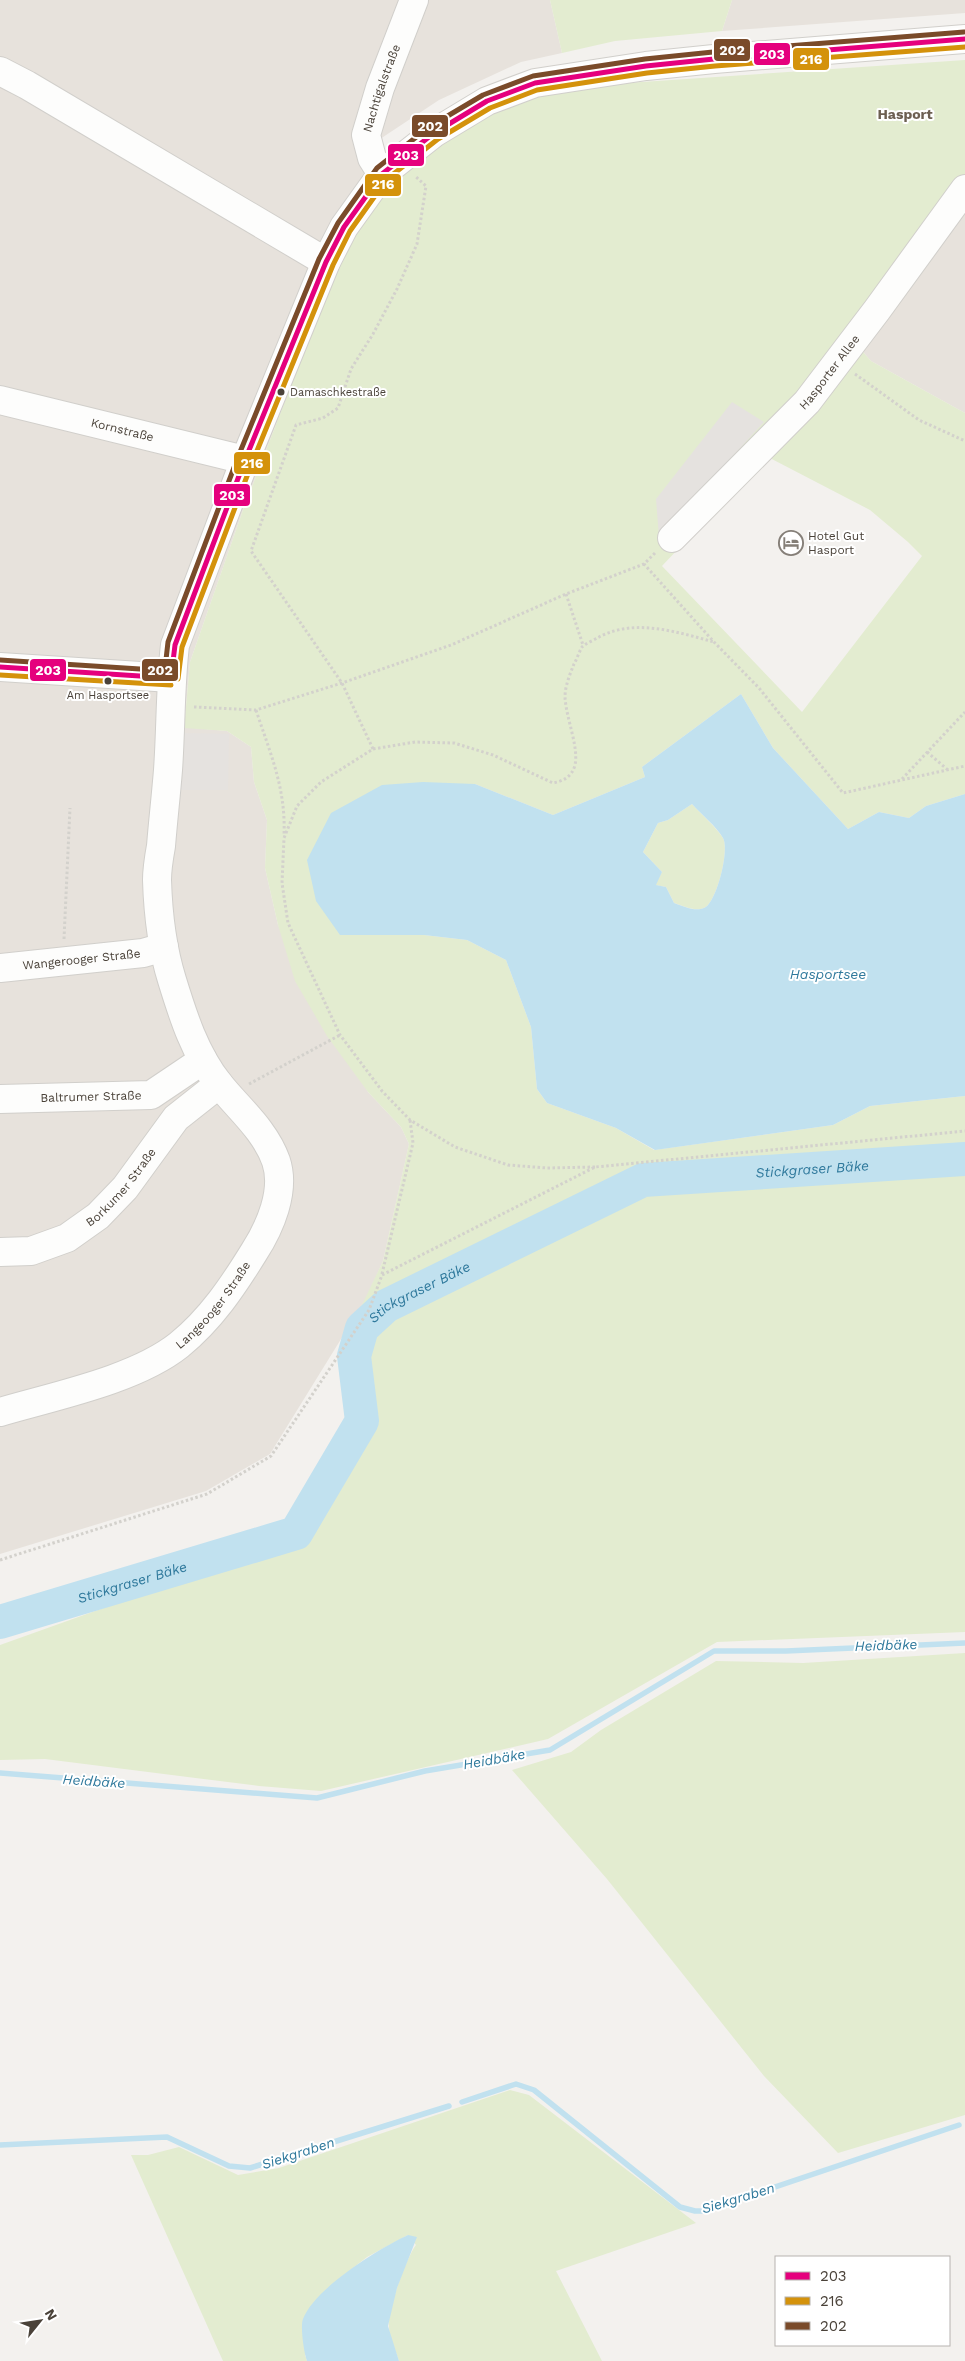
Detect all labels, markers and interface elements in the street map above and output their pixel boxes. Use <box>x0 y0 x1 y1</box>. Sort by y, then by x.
line badge: 202 <box>713 38 751 62</box>
street label: Nachtigalstraße <box>360 42 403 134</box>
text: 202 <box>719 42 745 58</box>
line badge: 203 <box>753 42 791 66</box>
text: 203 <box>759 46 785 62</box>
line badge: 216 <box>792 47 830 71</box>
text: 216 <box>799 51 823 67</box>
district label: Hasport <box>877 106 933 122</box>
line badge: 202 <box>411 114 449 138</box>
text: 202 <box>417 118 443 134</box>
line badge: 203 <box>387 143 425 167</box>
text: 203 <box>393 147 419 163</box>
line badge: 216 <box>364 173 402 197</box>
text: 216 <box>371 176 395 192</box>
street label: Hasporter Allee <box>796 332 863 413</box>
place label: Damaschkestraße <box>290 386 386 399</box>
marker: Damaschkestraße <box>276 387 286 397</box>
street label: Kornstraße <box>90 416 155 444</box>
line badge: 216 <box>233 451 271 475</box>
text: 216 <box>240 455 264 471</box>
line badge: 203 <box>213 483 251 507</box>
text: 203 <box>219 487 245 503</box>
place label: Hotel Gut Hasport <box>808 529 864 557</box>
hotel icon: Hotel Gut Hasport <box>778 530 804 556</box>
line badge: 203 <box>29 658 67 682</box>
line badge: 202 <box>141 658 179 682</box>
text: 203 <box>35 662 61 678</box>
text: 202 <box>147 662 173 678</box>
marker: Am Hasportsee <box>103 676 113 686</box>
place label: Am Hasportsee <box>67 689 149 702</box>
street label: Wangerooger Straße <box>22 946 141 973</box>
water label: Hasportsee <box>790 966 866 982</box>
street label: Baltrumer Straße <box>40 1088 142 1105</box>
street label: Borkumer Straße <box>83 1145 159 1229</box>
water label: Stickgraser Bäke <box>755 1157 869 1181</box>
water label: Stickgraser Bäke <box>365 1258 473 1326</box>
street label: Langeooger Straße <box>173 1259 253 1352</box>
water label: Stickgraser Bäke <box>75 1558 189 1606</box>
water label: Heidbäke <box>854 1636 918 1654</box>
water label: Heidbäke <box>462 1746 526 1772</box>
water label: Heidbäke <box>62 1771 126 1791</box>
water label: Siekgraben <box>260 2134 336 2172</box>
water label: Siekgraben <box>700 2179 776 2217</box>
legend <box>775 2256 950 2346</box>
text: 203 <box>820 2267 847 2285</box>
text: 216 <box>820 2292 844 2310</box>
north arrow <box>15 2296 65 2346</box>
text: N <box>42 2306 61 2323</box>
text: 202 <box>820 2317 847 2335</box>

